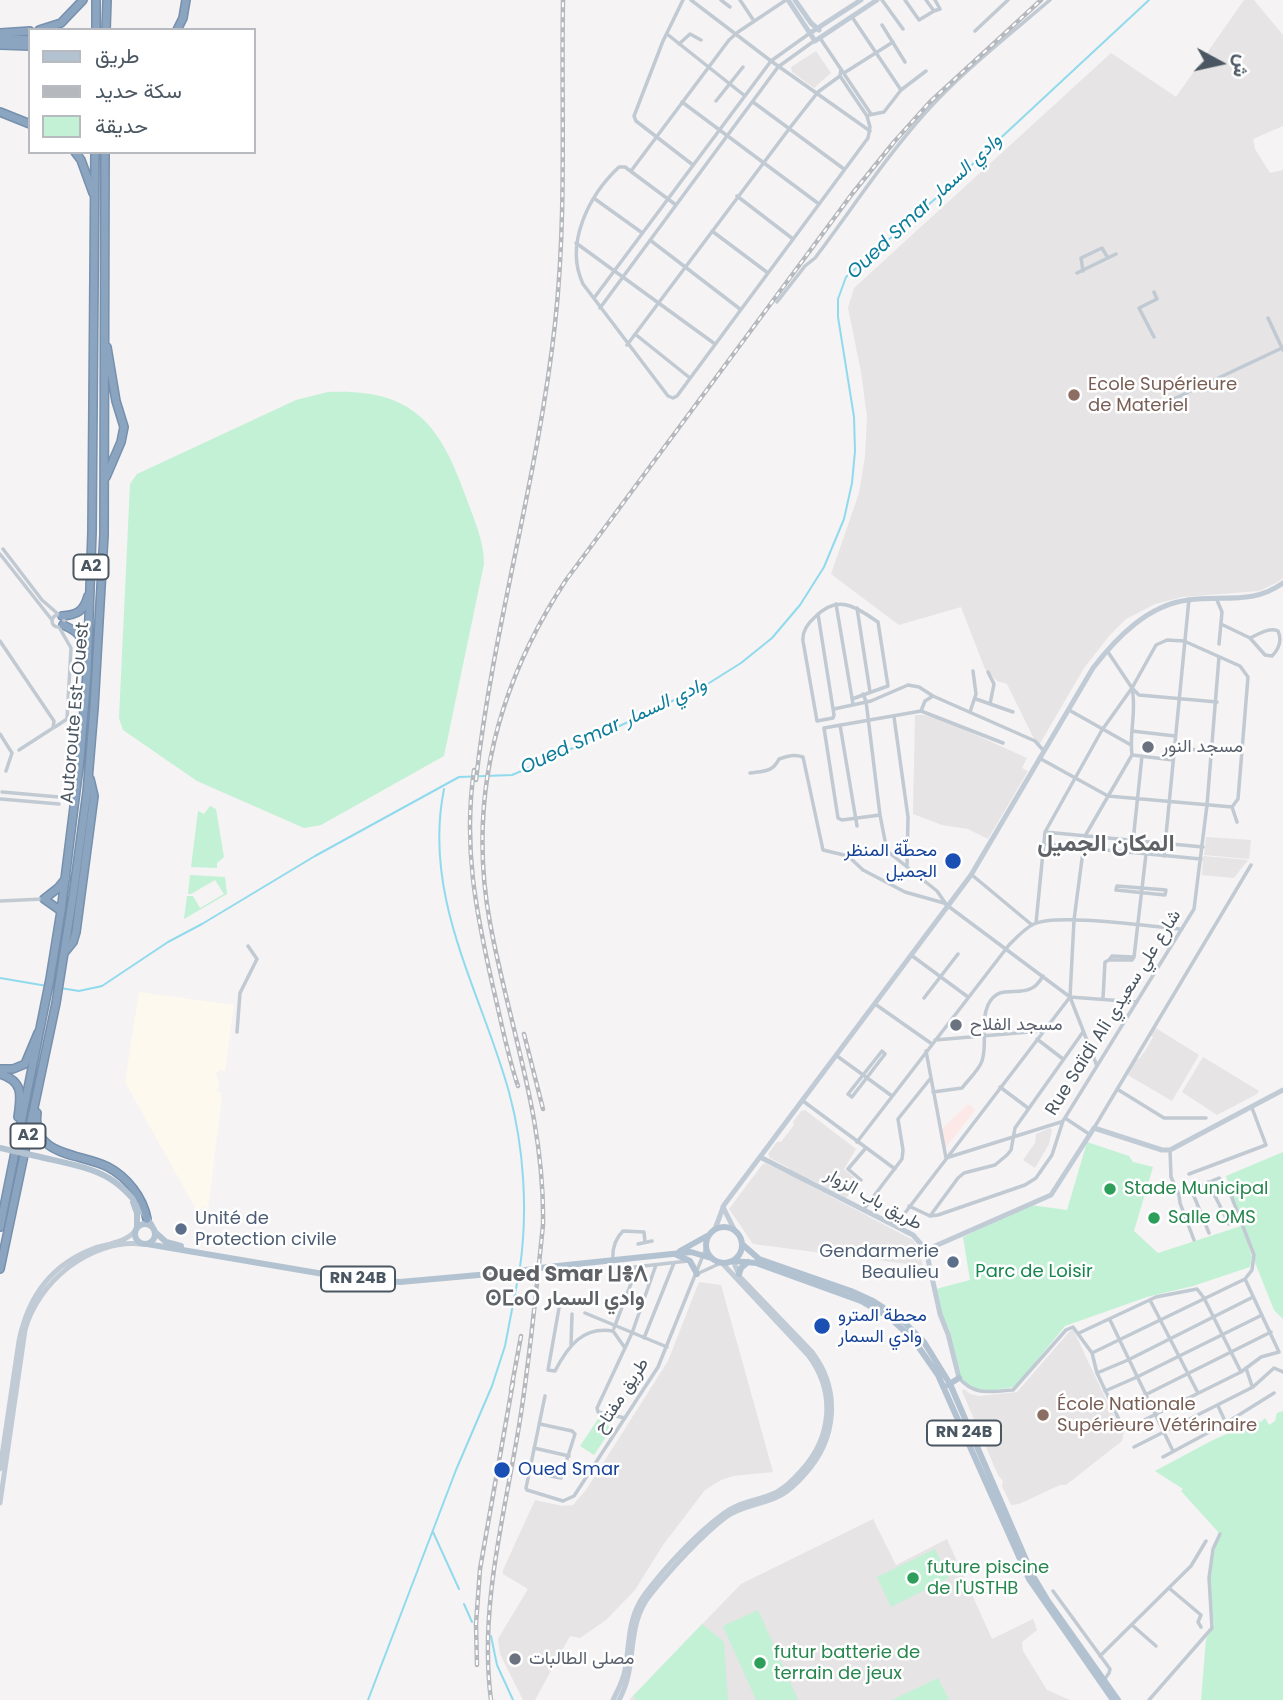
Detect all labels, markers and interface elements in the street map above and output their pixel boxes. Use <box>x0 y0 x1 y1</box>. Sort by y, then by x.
legend <box>28 28 256 154</box>
north arrow <box>1185 28 1255 98</box>
text: طريق <box>95 41 140 70</box>
text: ش <box>1226 53 1256 79</box>
text: سكة حديد <box>95 76 182 105</box>
text: حديقة <box>95 111 148 140</box>
water label: Oued Smar وادي السمار <box>843 129 1007 285</box>
place label: Ecole Supérieure de Materiel <box>1088 374 1237 416</box>
marker: Ecole Supérieure de Materiel <box>1066 387 1082 403</box>
road number: A2 <box>74 554 108 580</box>
street label: Autoroute Est-Ouest <box>57 621 95 805</box>
water label: Oued Smar وادي السمار <box>517 674 711 780</box>
place label: مسجد النور <box>1162 736 1243 758</box>
marker: مسجد النور <box>1140 739 1156 755</box>
district label: المكان الجميل <box>1037 831 1175 859</box>
place label: محطّة المنظر الجميل <box>844 840 937 882</box>
marker: محطّة المنظر الجميل <box>943 851 963 871</box>
street label: Rue Saïdi Ali شارع علي سعيدي <box>1042 906 1186 1120</box>
place label: مسجد الفلاح <box>970 1014 1063 1036</box>
marker: مسجد الفلاح <box>948 1017 964 1033</box>
road number: A2 <box>10 1124 46 1148</box>
street label: طريق باب الزوار <box>821 1164 925 1236</box>
place label: Stade Municipal <box>1124 1178 1269 1200</box>
marker: Stade Municipal <box>1102 1181 1118 1197</box>
place label: Salle OMS <box>1168 1207 1256 1229</box>
place label: Unité de Protection civile <box>195 1208 337 1250</box>
marker: Salle OMS <box>1146 1210 1162 1226</box>
marker: Unité de Protection civile <box>173 1221 189 1237</box>
place label: Gendarmerie Beaulieu <box>819 1241 939 1284</box>
marker: Gendarmerie Beaulieu <box>945 1254 961 1270</box>
park label: Parc de Loisir <box>975 1261 1093 1283</box>
district label: Oued Smar ⵡⴻⴷ ⵙⵎⴰⵔ وادي السمار <box>482 1263 648 1313</box>
road number: RN 24B <box>321 1266 395 1292</box>
place label: محطة المترو وادي السمار <box>838 1305 927 1348</box>
marker: محطة المترو وادي السمار <box>812 1316 832 1336</box>
street label: طريق مفتاح <box>590 1354 654 1438</box>
place label: École Nationale Supérieure Vétérinaire <box>1057 1394 1257 1436</box>
marker: École Nationale Supérieure Vétérinaire <box>1035 1407 1051 1423</box>
road number: RN 24B <box>927 1420 1001 1446</box>
place label: Oued Smar <box>518 1459 620 1481</box>
marker: Oued Smar <box>492 1460 512 1480</box>
place label: future piscine de l'USTHB <box>927 1557 1049 1600</box>
marker: future piscine de l'USTHB <box>905 1570 921 1586</box>
place label: futur batterie de terrain de jeux <box>774 1642 920 1684</box>
place label: مصلى الطالبات <box>529 1648 634 1670</box>
marker: مصلى الطالبات <box>507 1651 523 1667</box>
marker: futur batterie de terrain de jeux <box>752 1655 768 1671</box>

